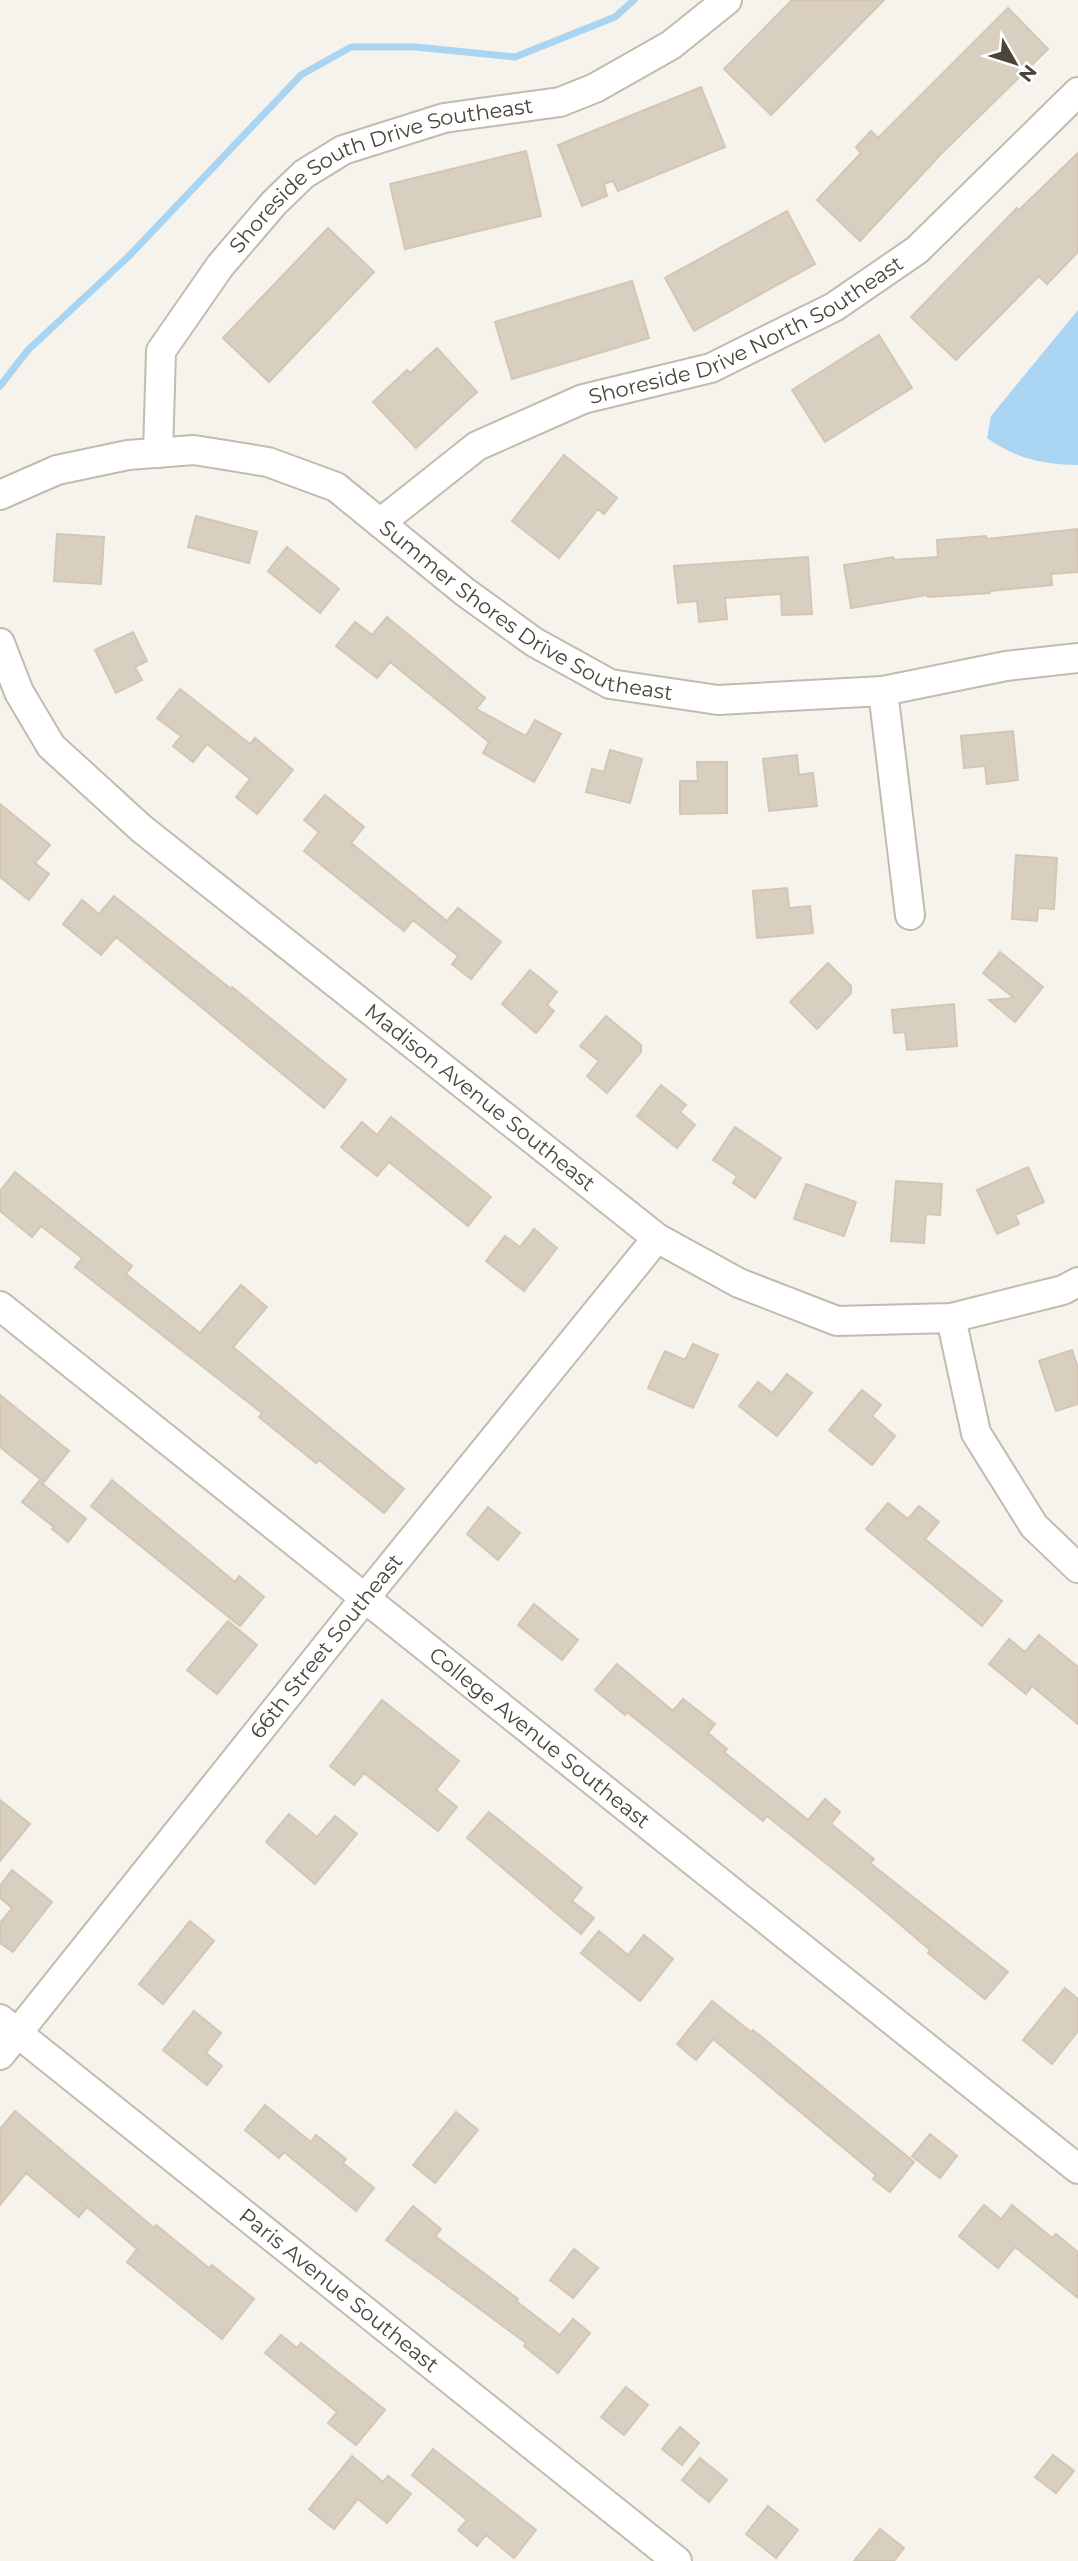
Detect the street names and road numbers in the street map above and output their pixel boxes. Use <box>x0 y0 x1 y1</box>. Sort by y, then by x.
street label: Shoreside South Drive Southeast <box>224 93 534 258</box>
street label: Shoreside Drive North Southeast <box>586 250 908 409</box>
street label: Summer Shores Drive Southeast <box>375 514 675 705</box>
street label: Madison Avenue Southeast <box>360 998 600 1196</box>
street label: 66th Street Southeast <box>245 1549 408 1743</box>
street label: College Avenue Southeast <box>424 1642 655 1833</box>
street label: Paris Avenue Southeast <box>234 2203 444 2377</box>

